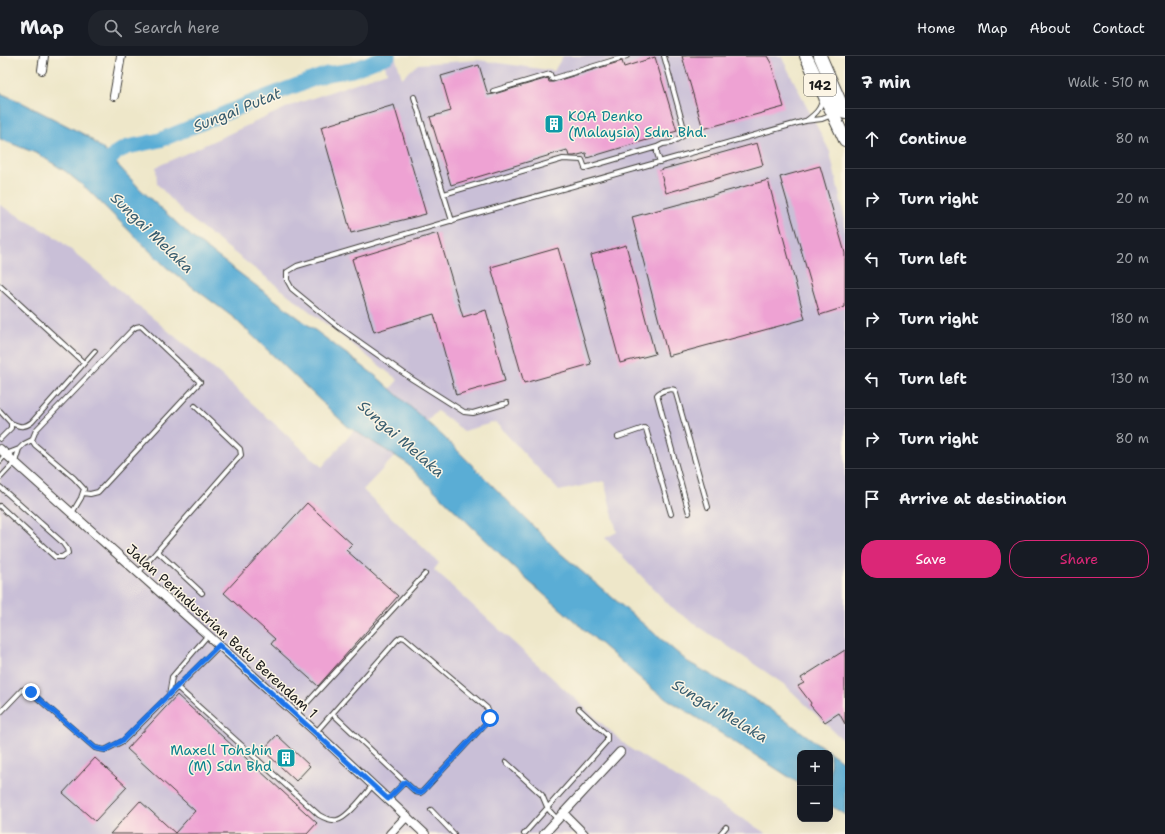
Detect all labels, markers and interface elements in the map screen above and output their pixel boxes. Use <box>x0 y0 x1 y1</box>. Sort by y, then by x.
search box <box>88 10 368 46</box>
text: Map <box>20 15 64 40</box>
icon: search <box>102 17 124 39</box>
text: Search here <box>134 18 220 38</box>
text: Home <box>917 19 956 37</box>
text: Map <box>978 19 1008 37</box>
text: About <box>1030 19 1071 37</box>
text: Contact <box>1093 19 1145 37</box>
text: 7 min <box>861 71 911 93</box>
road number: 142 <box>804 74 836 96</box>
text: Walk · 510 m <box>1068 74 1149 91</box>
water label: Sungai Putat <box>190 83 284 137</box>
place label: KOA Denko (Malaysia) Sdn. Bhd. <box>568 107 707 141</box>
building icon: KOA Denko (Malaysia) Sdn. Bhd. <box>543 113 565 135</box>
icon: ahead <box>861 128 883 150</box>
text: Continue <box>899 129 967 149</box>
text: 80 m <box>1115 130 1149 147</box>
water label: Sungai Melaka <box>106 188 198 278</box>
icon: right <box>861 188 883 210</box>
text: Turn right <box>899 189 979 209</box>
text: 20 m <box>1116 190 1149 207</box>
icon: left <box>861 248 883 270</box>
text: Turn left <box>899 249 967 269</box>
text: 20 m <box>1116 250 1149 267</box>
icon: right <box>861 308 883 330</box>
text: Turn right <box>899 309 979 329</box>
text: 180 m <box>1110 310 1149 327</box>
icon: left <box>861 368 883 390</box>
text: Turn left <box>899 369 967 389</box>
text: 130 m <box>1111 370 1149 387</box>
water label: Sungai Melaka <box>354 396 448 482</box>
icon: right <box>861 428 883 450</box>
text: Turn right <box>899 429 979 449</box>
text: 80 m <box>1115 430 1149 447</box>
icon: arrive <box>861 488 883 510</box>
text: Arrive at destination <box>899 489 1067 509</box>
street label: Jalan Perindustrian Batu Berendam 1 <box>123 540 321 722</box>
button: Save <box>861 540 1001 578</box>
button: Share <box>1009 540 1149 578</box>
water label: Sungai Melaka <box>669 675 771 747</box>
route end <box>22 683 40 701</box>
route start <box>481 709 499 727</box>
place label: Maxell Tohshin (M) Sdn Bhd <box>170 741 272 775</box>
building icon: Maxell Tohshin (M) Sdn Bhd <box>275 747 297 769</box>
map controls <box>797 750 833 822</box>
button: + <box>797 750 833 786</box>
button: − <box>797 786 833 822</box>

